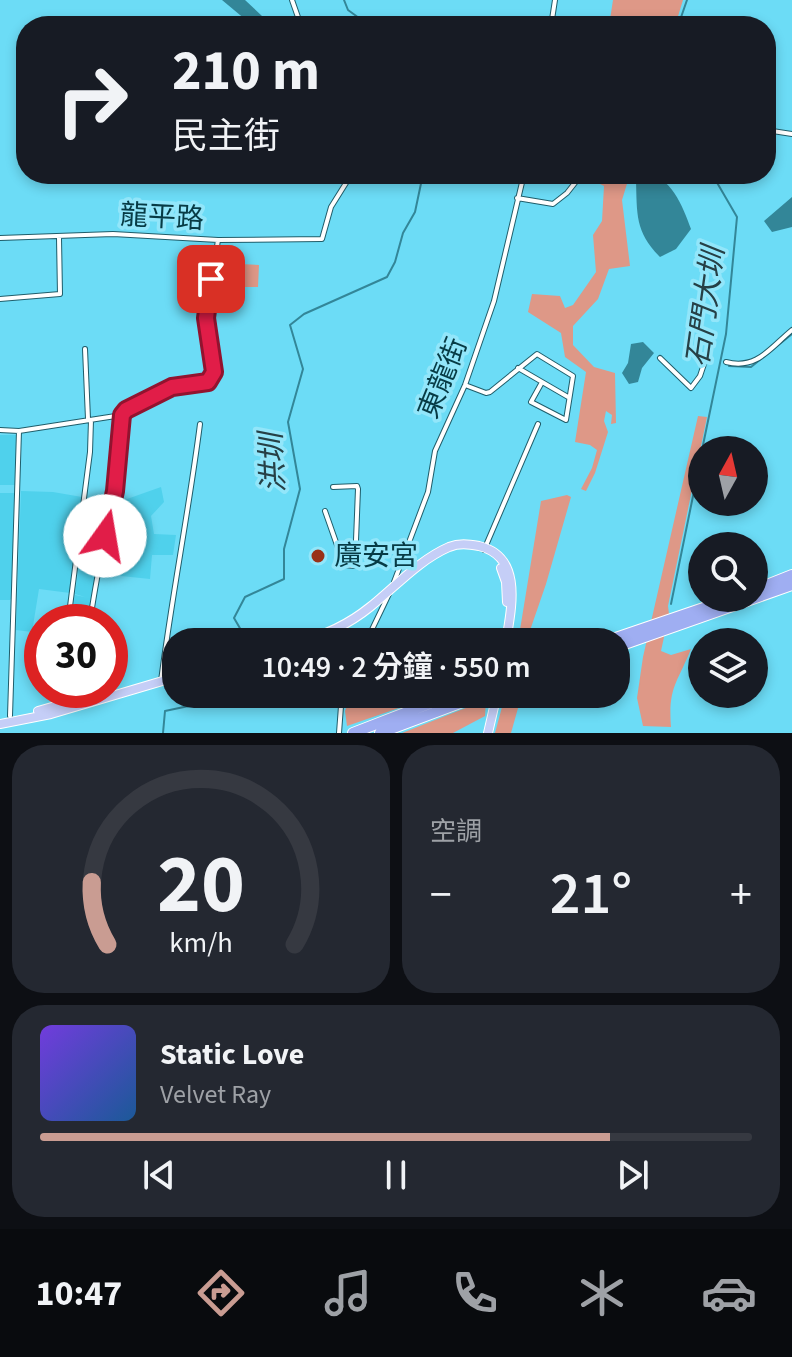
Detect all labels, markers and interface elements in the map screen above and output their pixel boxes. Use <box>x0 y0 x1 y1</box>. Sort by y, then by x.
text: 210 m <box>172 32 320 111</box>
icon: right <box>40 48 144 152</box>
text: 民主街 <box>172 111 280 162</box>
street label: 龍平路 <box>119 195 205 239</box>
water label: 石門大圳 <box>676 241 736 369</box>
pin <box>177 245 245 313</box>
icon: arrive <box>189 257 233 301</box>
street label: 東龍街 <box>409 332 477 424</box>
water label: 洪圳 <box>250 428 296 494</box>
north arrow <box>688 436 768 516</box>
map controls <box>688 436 768 708</box>
position arrow <box>63 494 147 578</box>
button: search <box>688 532 768 612</box>
place label: 廣安宮 <box>334 536 418 576</box>
marker: 廣安宮 <box>309 547 327 565</box>
speed limit sign: 30 <box>24 604 128 708</box>
button: layers <box>688 628 768 708</box>
text: 10:49 · 2 分鐘 · 550 m <box>261 646 531 689</box>
text: 空調 <box>430 813 482 850</box>
text: 20 <box>157 826 245 944</box>
text: 21° <box>550 852 632 937</box>
text: − <box>430 864 452 927</box>
text: + <box>730 864 752 927</box>
text: km/h <box>169 923 233 963</box>
text: Static Love <box>160 1033 304 1076</box>
text: Velvet Ray <box>160 1076 271 1113</box>
icon: previous <box>137 1153 181 1197</box>
icon: pause <box>374 1153 418 1197</box>
icon: next <box>611 1153 655 1197</box>
icon: directions <box>193 1265 249 1321</box>
icon: music <box>320 1265 376 1321</box>
icon: phone <box>447 1265 503 1321</box>
icon: climate <box>574 1265 630 1321</box>
icon: car <box>701 1265 757 1321</box>
text: 10:47 <box>35 1268 122 1319</box>

